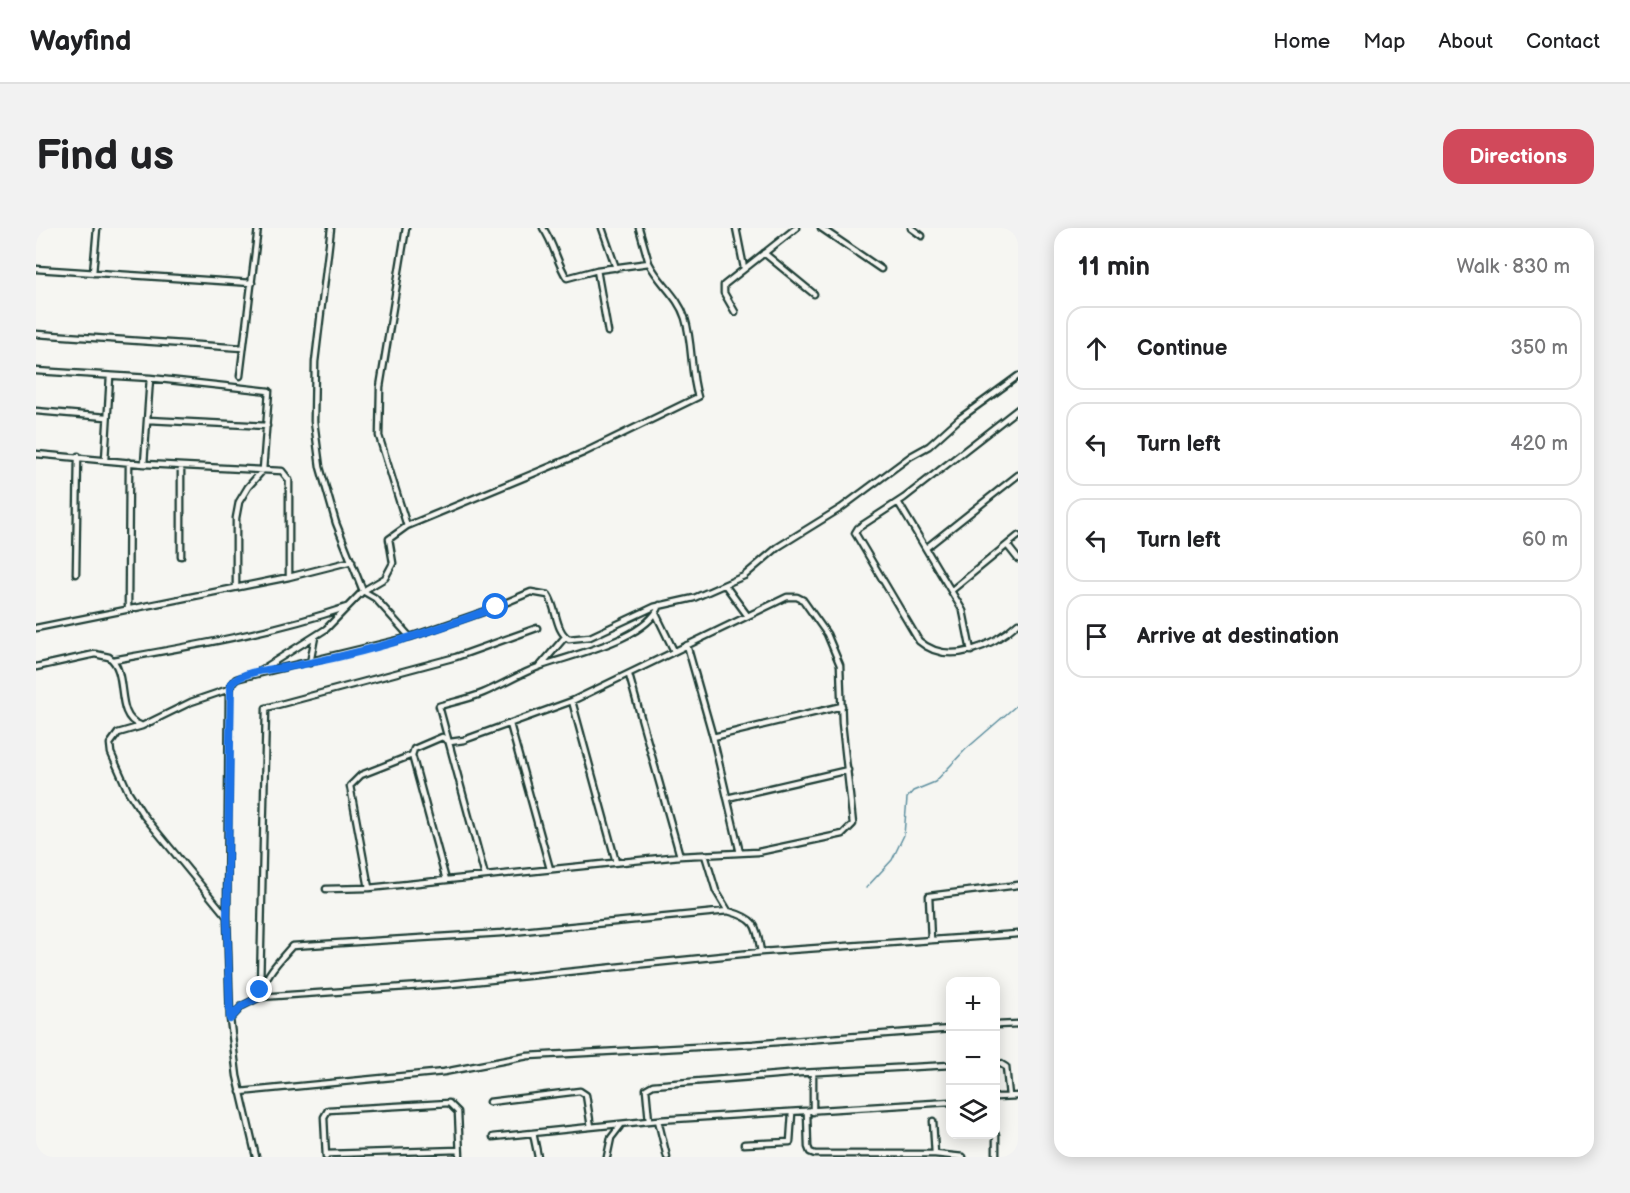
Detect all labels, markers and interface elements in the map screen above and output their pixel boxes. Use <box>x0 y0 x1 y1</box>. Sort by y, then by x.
text: Wayfind <box>30 25 131 58</box>
text: Home <box>1273 29 1330 54</box>
text: Map <box>1363 29 1405 54</box>
text: About <box>1438 29 1493 54</box>
text: Contact <box>1526 29 1600 54</box>
button: Directions <box>1443 129 1594 184</box>
text: Find us <box>36 131 174 182</box>
text: 11 min <box>1078 252 1150 283</box>
text: Walk · 830 m <box>1457 255 1570 279</box>
icon: ahead <box>1080 332 1113 365</box>
text: Continue <box>1137 335 1227 362</box>
text: 350 m <box>1511 336 1568 360</box>
icon: left <box>1080 428 1113 461</box>
text: Turn left <box>1137 431 1221 458</box>
text: 420 m <box>1510 432 1568 456</box>
icon: left <box>1080 524 1113 557</box>
text: Turn left <box>1137 527 1221 554</box>
text: 60 m <box>1522 528 1568 552</box>
route start <box>482 593 508 619</box>
icon: arrive <box>1080 620 1113 653</box>
text: Arrive at destination <box>1137 623 1339 650</box>
route end <box>246 976 272 1002</box>
map controls <box>946 977 1000 1139</box>
button: + <box>946 977 1000 1031</box>
button: − <box>946 1031 1000 1085</box>
button: layers <box>946 1085 1000 1139</box>

